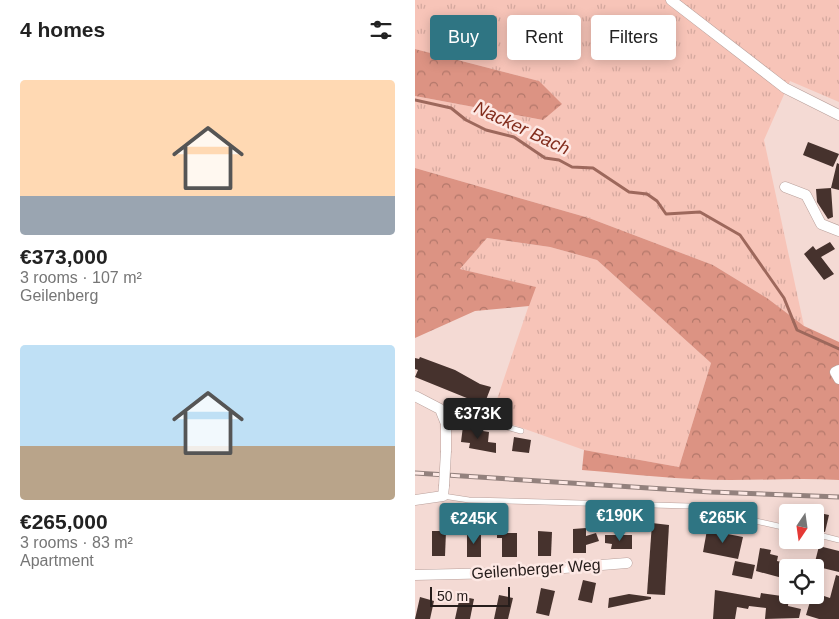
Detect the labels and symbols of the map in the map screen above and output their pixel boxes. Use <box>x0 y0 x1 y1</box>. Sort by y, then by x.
water label: Nacker Bach <box>471 97 573 159</box>
pin: €373K <box>443 398 513 440</box>
pin: €190K <box>585 500 655 542</box>
pin: €245K <box>439 502 509 545</box>
pin: €265K <box>688 502 758 544</box>
north arrow <box>779 504 824 549</box>
street label: Geilenberger Weg <box>471 556 601 582</box>
scale bar <box>430 584 510 607</box>

